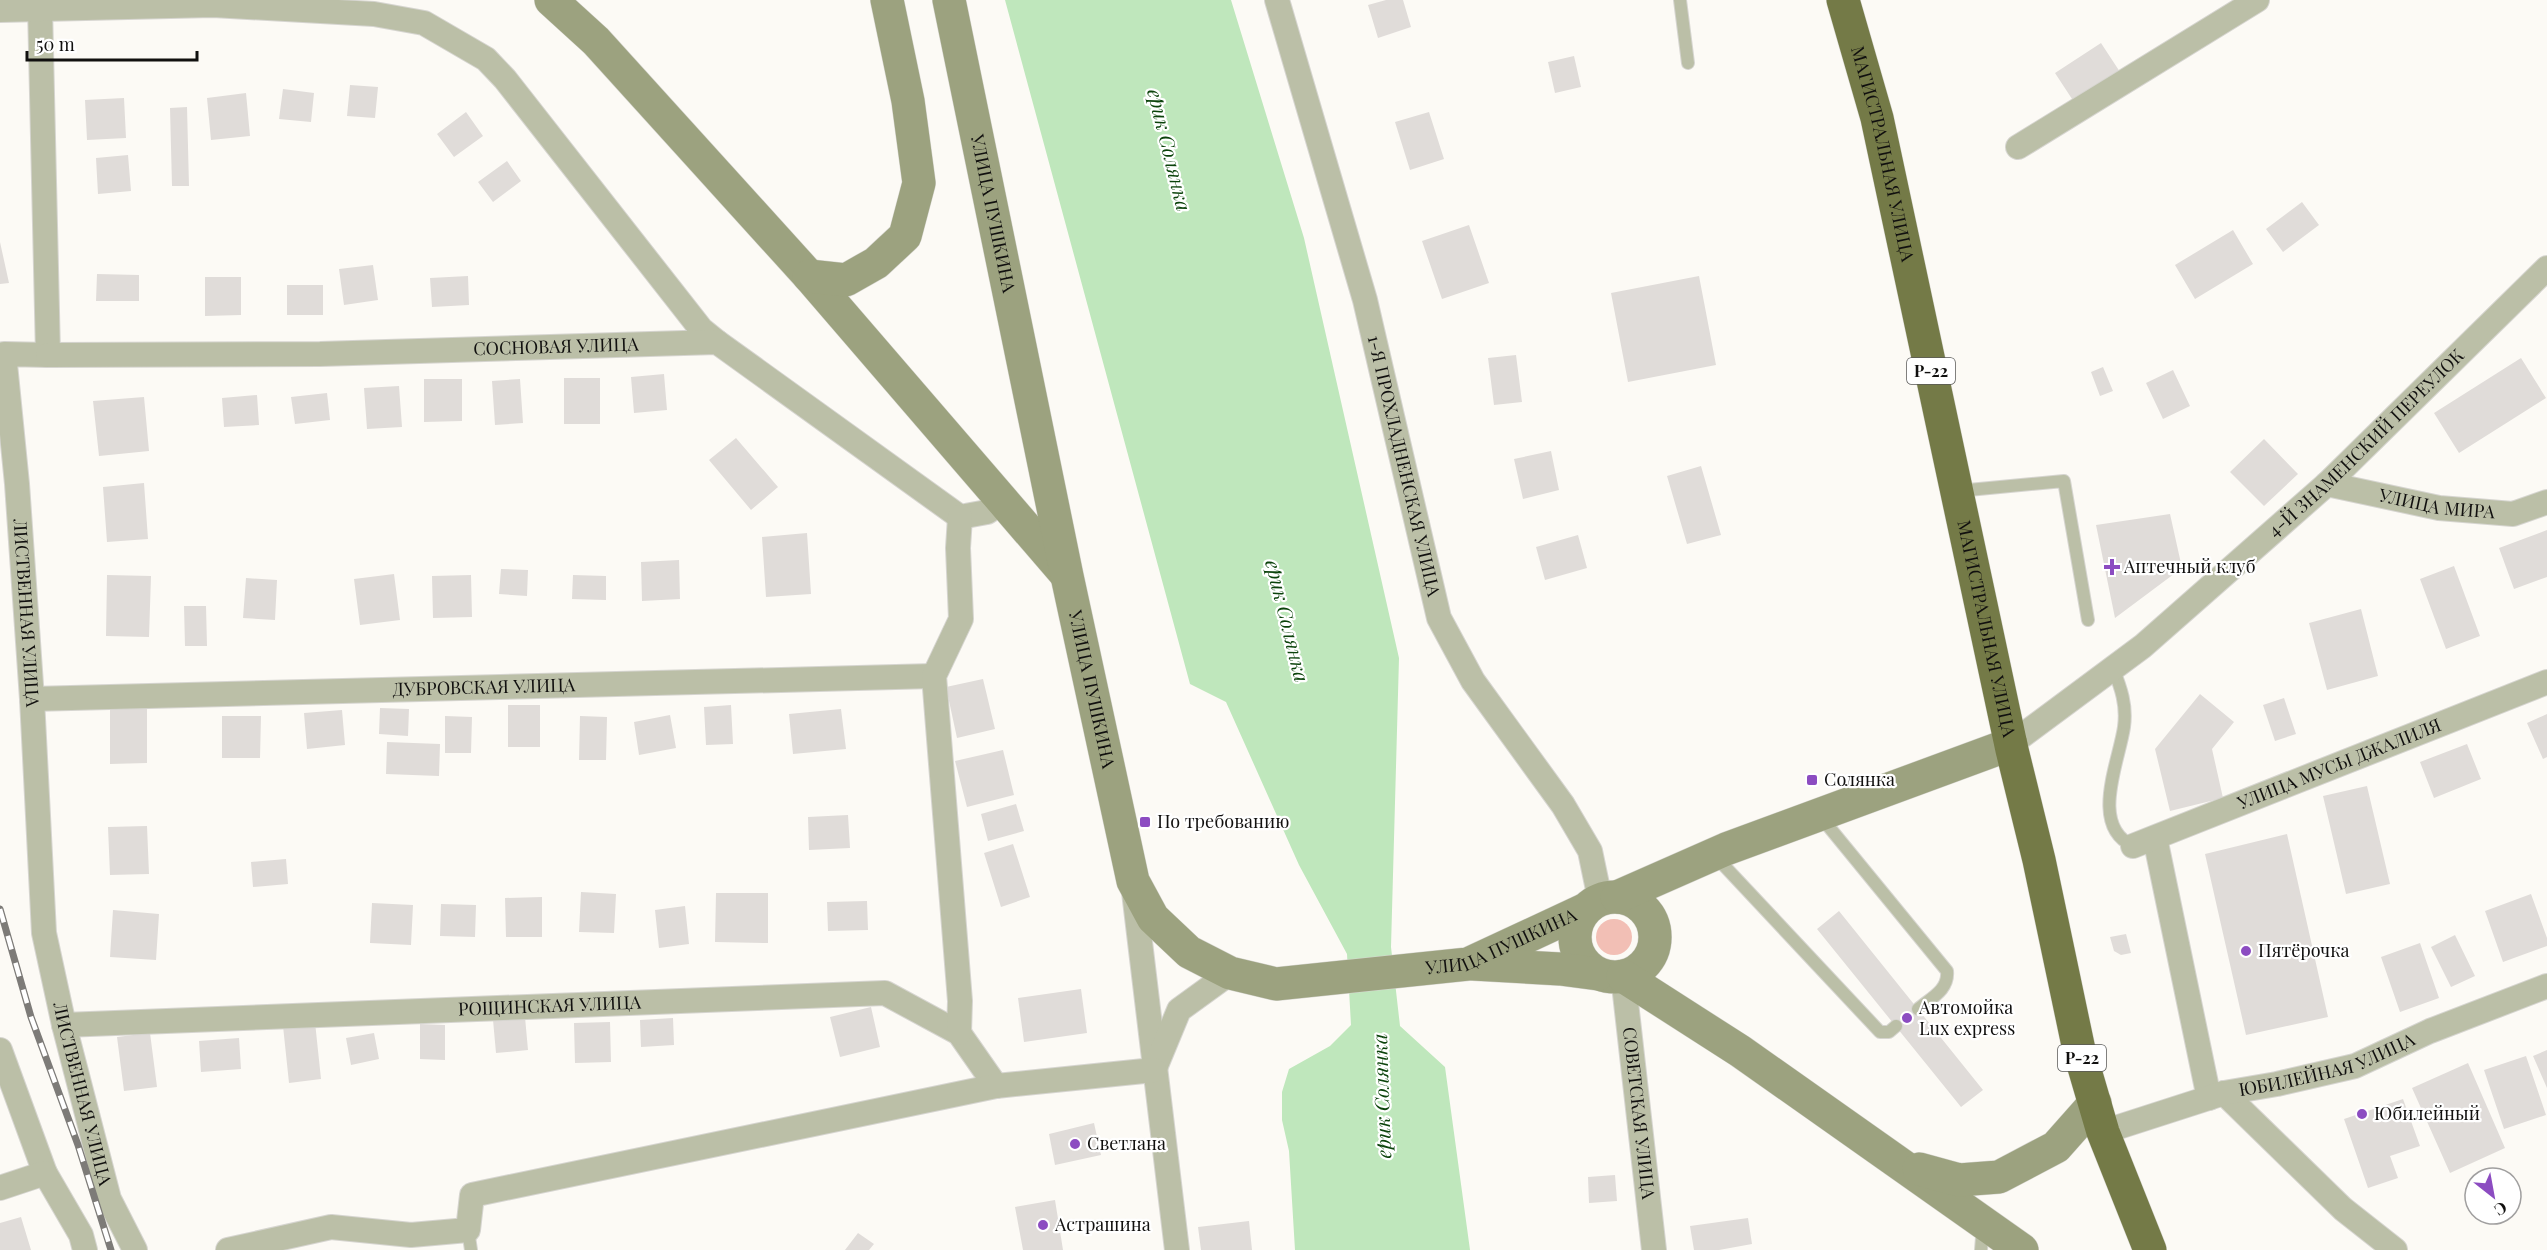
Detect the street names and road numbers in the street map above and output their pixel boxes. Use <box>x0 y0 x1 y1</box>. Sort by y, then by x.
street label: МАГИСТРАЛЬНАЯ УЛИЦА <box>1846 43 1920 264</box>
street label: УЛИЦА ПУШКИНА <box>966 131 1022 295</box>
street label: СОСНОВАЯ УЛИЦА <box>473 331 640 360</box>
street label: 1-Я ПРОХЛАДНЕНСКАЯ УЛИЦА <box>1363 333 1447 599</box>
street label: 4-Й ЗНАМЕНСКИЙ ПЕРЕУЛОК <box>2262 343 2469 542</box>
road number: Р-22 <box>1907 358 1955 384</box>
street label: УЛИЦА МИРА <box>2376 482 2497 524</box>
street label: ЛИСТВЕННАЯ УЛИЦА <box>8 517 45 708</box>
street label: МАГИСТРАЛЬНАЯ УЛИЦА <box>1952 518 2022 740</box>
street label: УЛИЦА ПУШКИНА <box>1064 607 1121 771</box>
street label: ДУБРОВСКАЯ УЛИЦА <box>392 672 576 701</box>
street label: УЛИЦА МУСЫ ДЖАЛИЛЯ <box>2233 712 2444 815</box>
street label: УЛИЦА ПУШКИНА <box>1423 902 1581 979</box>
street label: РОЩИНСКАЯ УЛИЦА <box>458 989 642 1021</box>
street label: ЛИСТВЕННАЯ УЛИЦА <box>48 999 118 1189</box>
street label: СОВЕТСКАЯ УЛИЦА <box>1618 1026 1661 1201</box>
street label: ЮБИЛЕЙНАЯ УЛИЦА <box>2237 1027 2419 1101</box>
road number: Р-22 <box>2058 1045 2106 1071</box>

